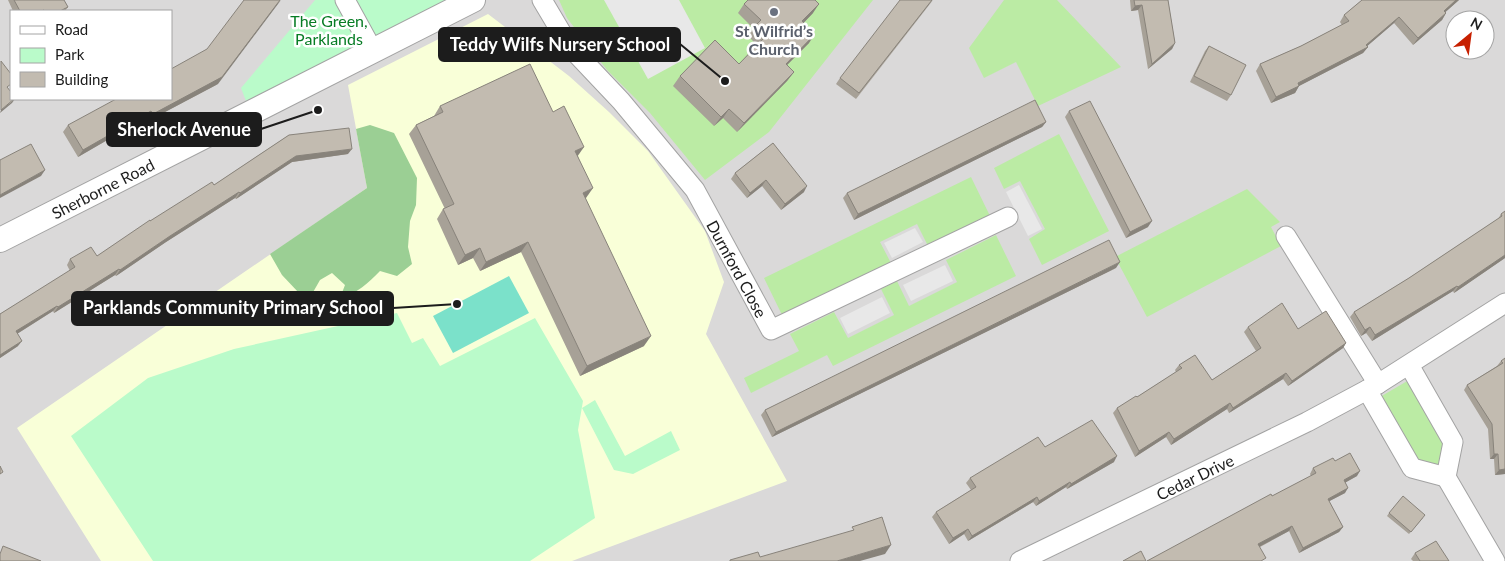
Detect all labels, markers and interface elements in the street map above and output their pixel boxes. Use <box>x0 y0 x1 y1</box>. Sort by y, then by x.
marker: St Wilfrid’s Church <box>768 6 780 18</box>
legend <box>10 10 172 100</box>
north arrow <box>1445 10 1495 60</box>
park label: The Green, Parklands <box>290 11 368 48</box>
text: N <box>1468 13 1485 33</box>
text: Road <box>55 20 88 38</box>
place label: St Wilfrid’s Church <box>735 21 813 58</box>
callout: Teddy Wilfs Nursery School <box>439 28 680 61</box>
text: Teddy Wilfs Nursery School <box>450 33 670 55</box>
text: Park <box>55 45 85 63</box>
text: Building <box>55 70 108 88</box>
callout: Sherlock Avenue <box>107 113 261 146</box>
text: Sherlock Avenue <box>117 118 251 140</box>
street label: Sherborne Road <box>48 154 157 222</box>
street label: Durnford Close <box>704 217 772 320</box>
callout: Parklands Community Primary School <box>72 292 393 325</box>
text: Parklands Community Primary School <box>83 296 383 318</box>
street label: Cedar Drive <box>1153 450 1236 503</box>

